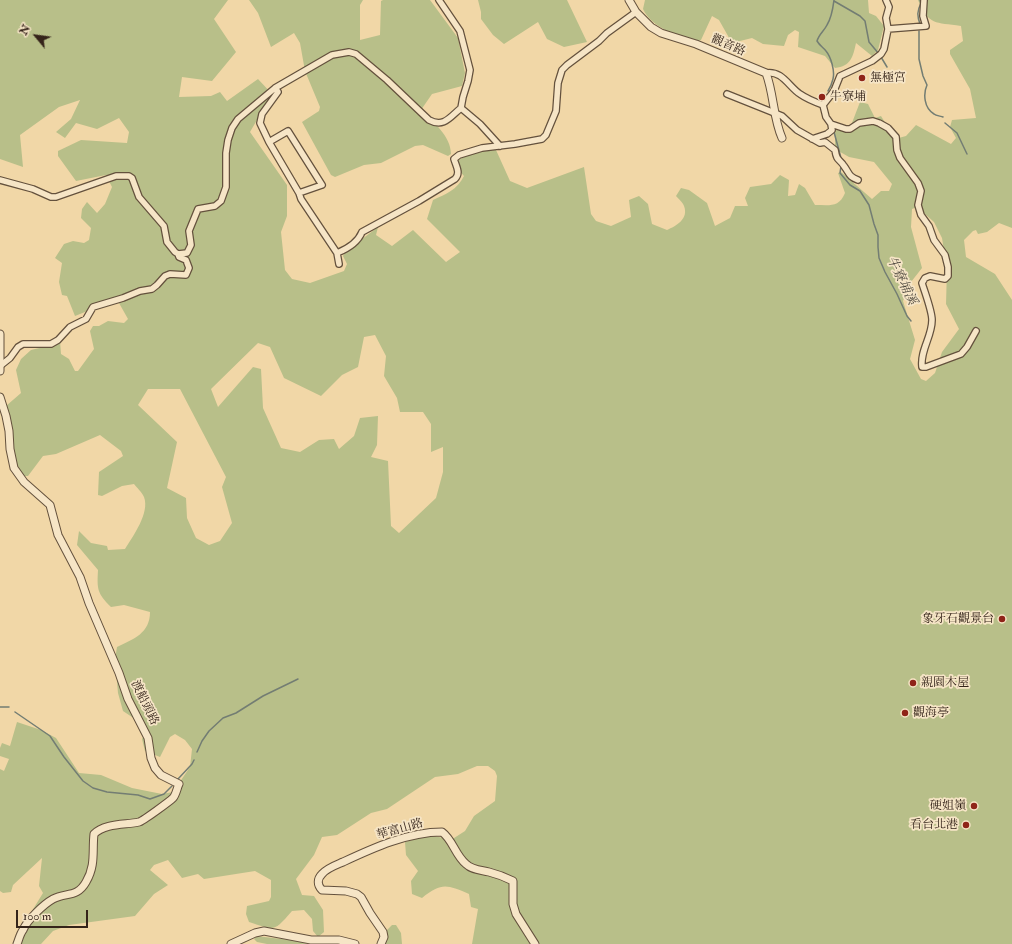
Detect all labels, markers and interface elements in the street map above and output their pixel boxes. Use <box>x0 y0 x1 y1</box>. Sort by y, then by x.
north arrow <box>16 16 56 56</box>
text: N <box>17 22 33 37</box>
street label: 觀音路 <box>709 32 747 60</box>
place label: 無極宮 <box>870 71 906 85</box>
marker: 無極宮 <box>857 73 867 83</box>
place label: 牛寮埔 <box>830 90 866 104</box>
marker: 牛寮埔 <box>817 92 827 102</box>
water label: 牛寮埔溪 <box>883 254 919 308</box>
place label: 象牙石觀景台 <box>922 612 994 626</box>
marker: 象牙石觀景台 <box>997 614 1007 624</box>
place label: 親園木屋 <box>921 676 969 690</box>
street label: 渡船頭路 <box>127 678 161 728</box>
marker: 親園木屋 <box>908 678 918 688</box>
place label: 觀海亭 <box>913 706 949 720</box>
marker: 觀海亭 <box>900 708 910 718</box>
place label: 硬姐嶺 <box>930 799 966 813</box>
marker: 硬姐嶺 <box>969 801 979 811</box>
street label: 華富山路 <box>375 816 425 844</box>
place label: 看台北港 <box>910 818 958 832</box>
marker: 看台北港 <box>961 820 971 830</box>
scale bar <box>18 902 90 928</box>
text: 100 m <box>23 909 51 924</box>

